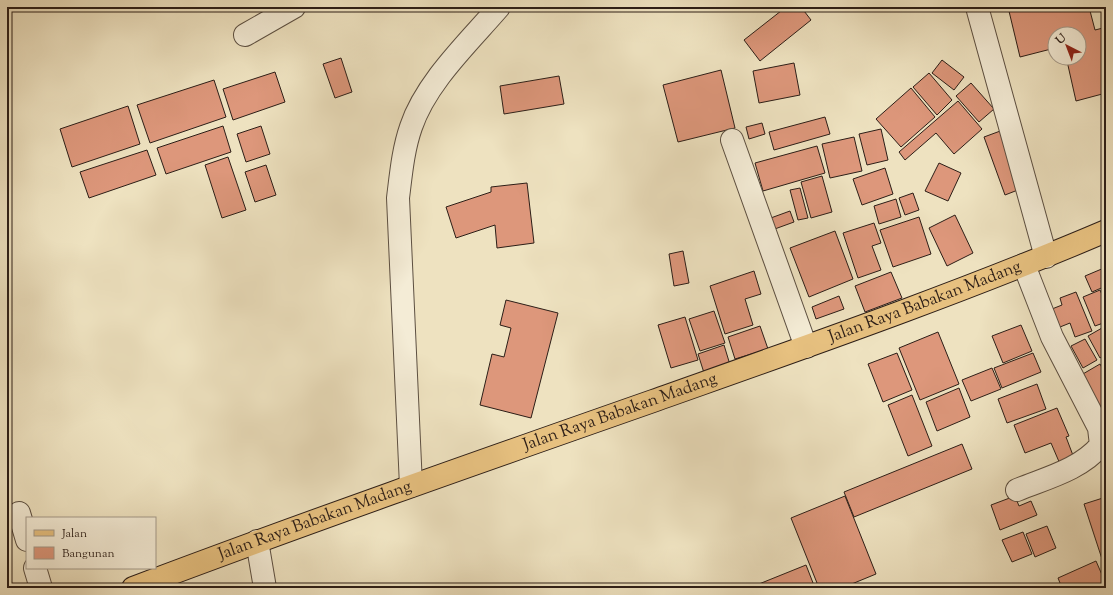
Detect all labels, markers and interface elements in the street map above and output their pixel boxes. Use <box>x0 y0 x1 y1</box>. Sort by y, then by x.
north arrow <box>1047 26 1087 66</box>
text: U <box>1052 30 1070 49</box>
street label: Jalan Raya Babakan Madang <box>824 255 1025 350</box>
street label: Jalan Raya Babakan Madang <box>519 367 721 458</box>
street label: Jalan Raya Babakan Madang <box>214 475 415 567</box>
legend <box>26 517 156 569</box>
text: Jalan <box>61 525 87 543</box>
text: Bangunan <box>62 545 115 563</box>

